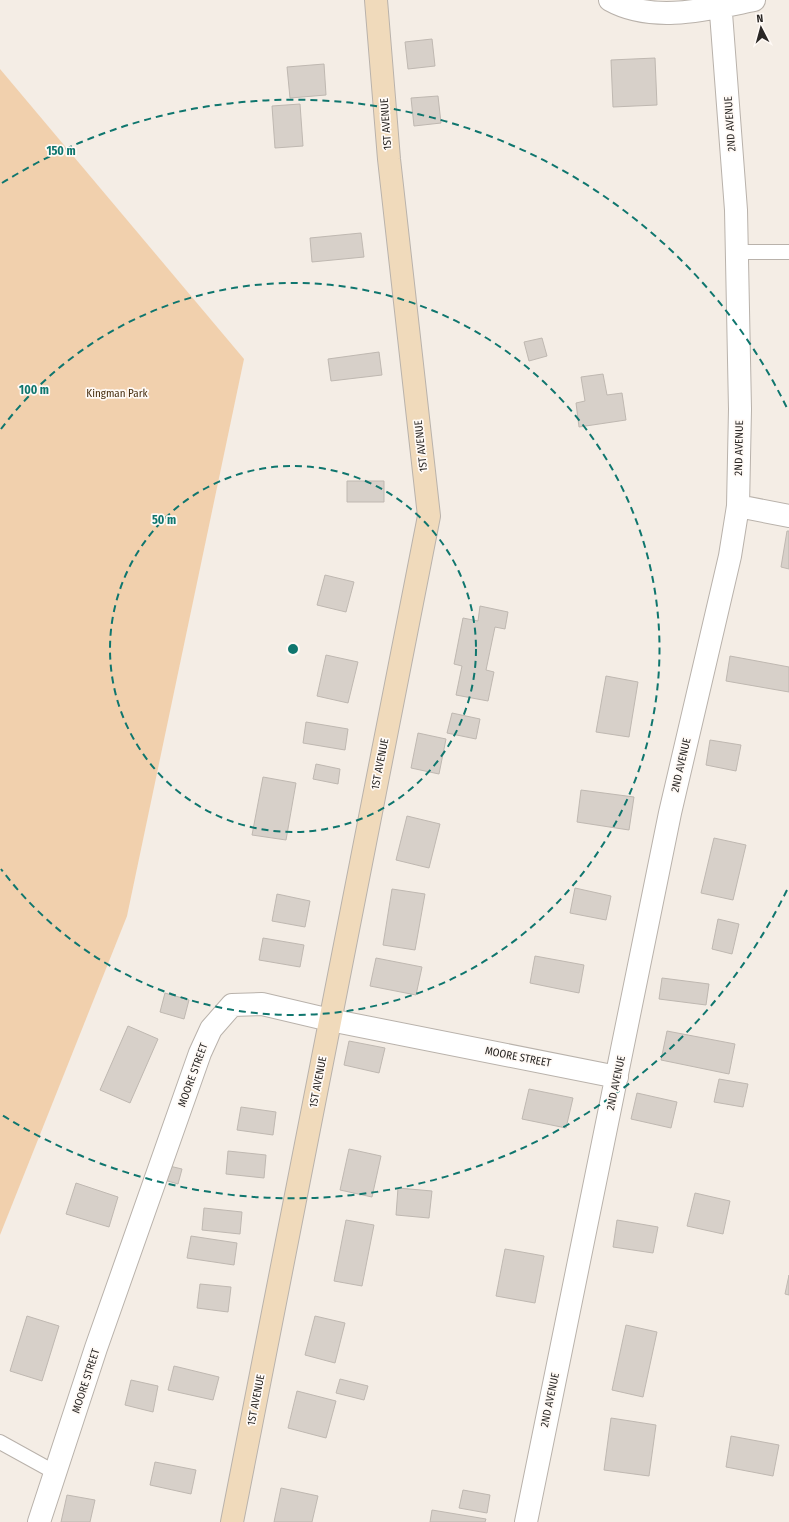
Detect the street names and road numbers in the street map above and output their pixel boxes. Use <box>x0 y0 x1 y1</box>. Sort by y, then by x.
street label: 2ND AVENUE <box>722 96 738 152</box>
street label: 1ST AVENUE <box>378 98 394 150</box>
street label: 1ST AVENUE <box>412 420 430 472</box>
street label: 2ND AVENUE <box>732 420 746 476</box>
street label: 1ST AVENUE <box>369 737 391 791</box>
street label: 2ND AVENUE <box>668 737 694 793</box>
street label: MOORE STREET <box>175 1040 211 1109</box>
street label: MOORE STREET <box>484 1044 553 1070</box>
street label: 1ST AVENUE <box>307 1055 329 1109</box>
street label: 2ND AVENUE <box>604 1055 628 1111</box>
street label: MOORE STREET <box>69 1346 103 1415</box>
street label: 2ND AVENUE <box>538 1372 562 1428</box>
street label: 1ST AVENUE <box>245 1373 267 1427</box>

